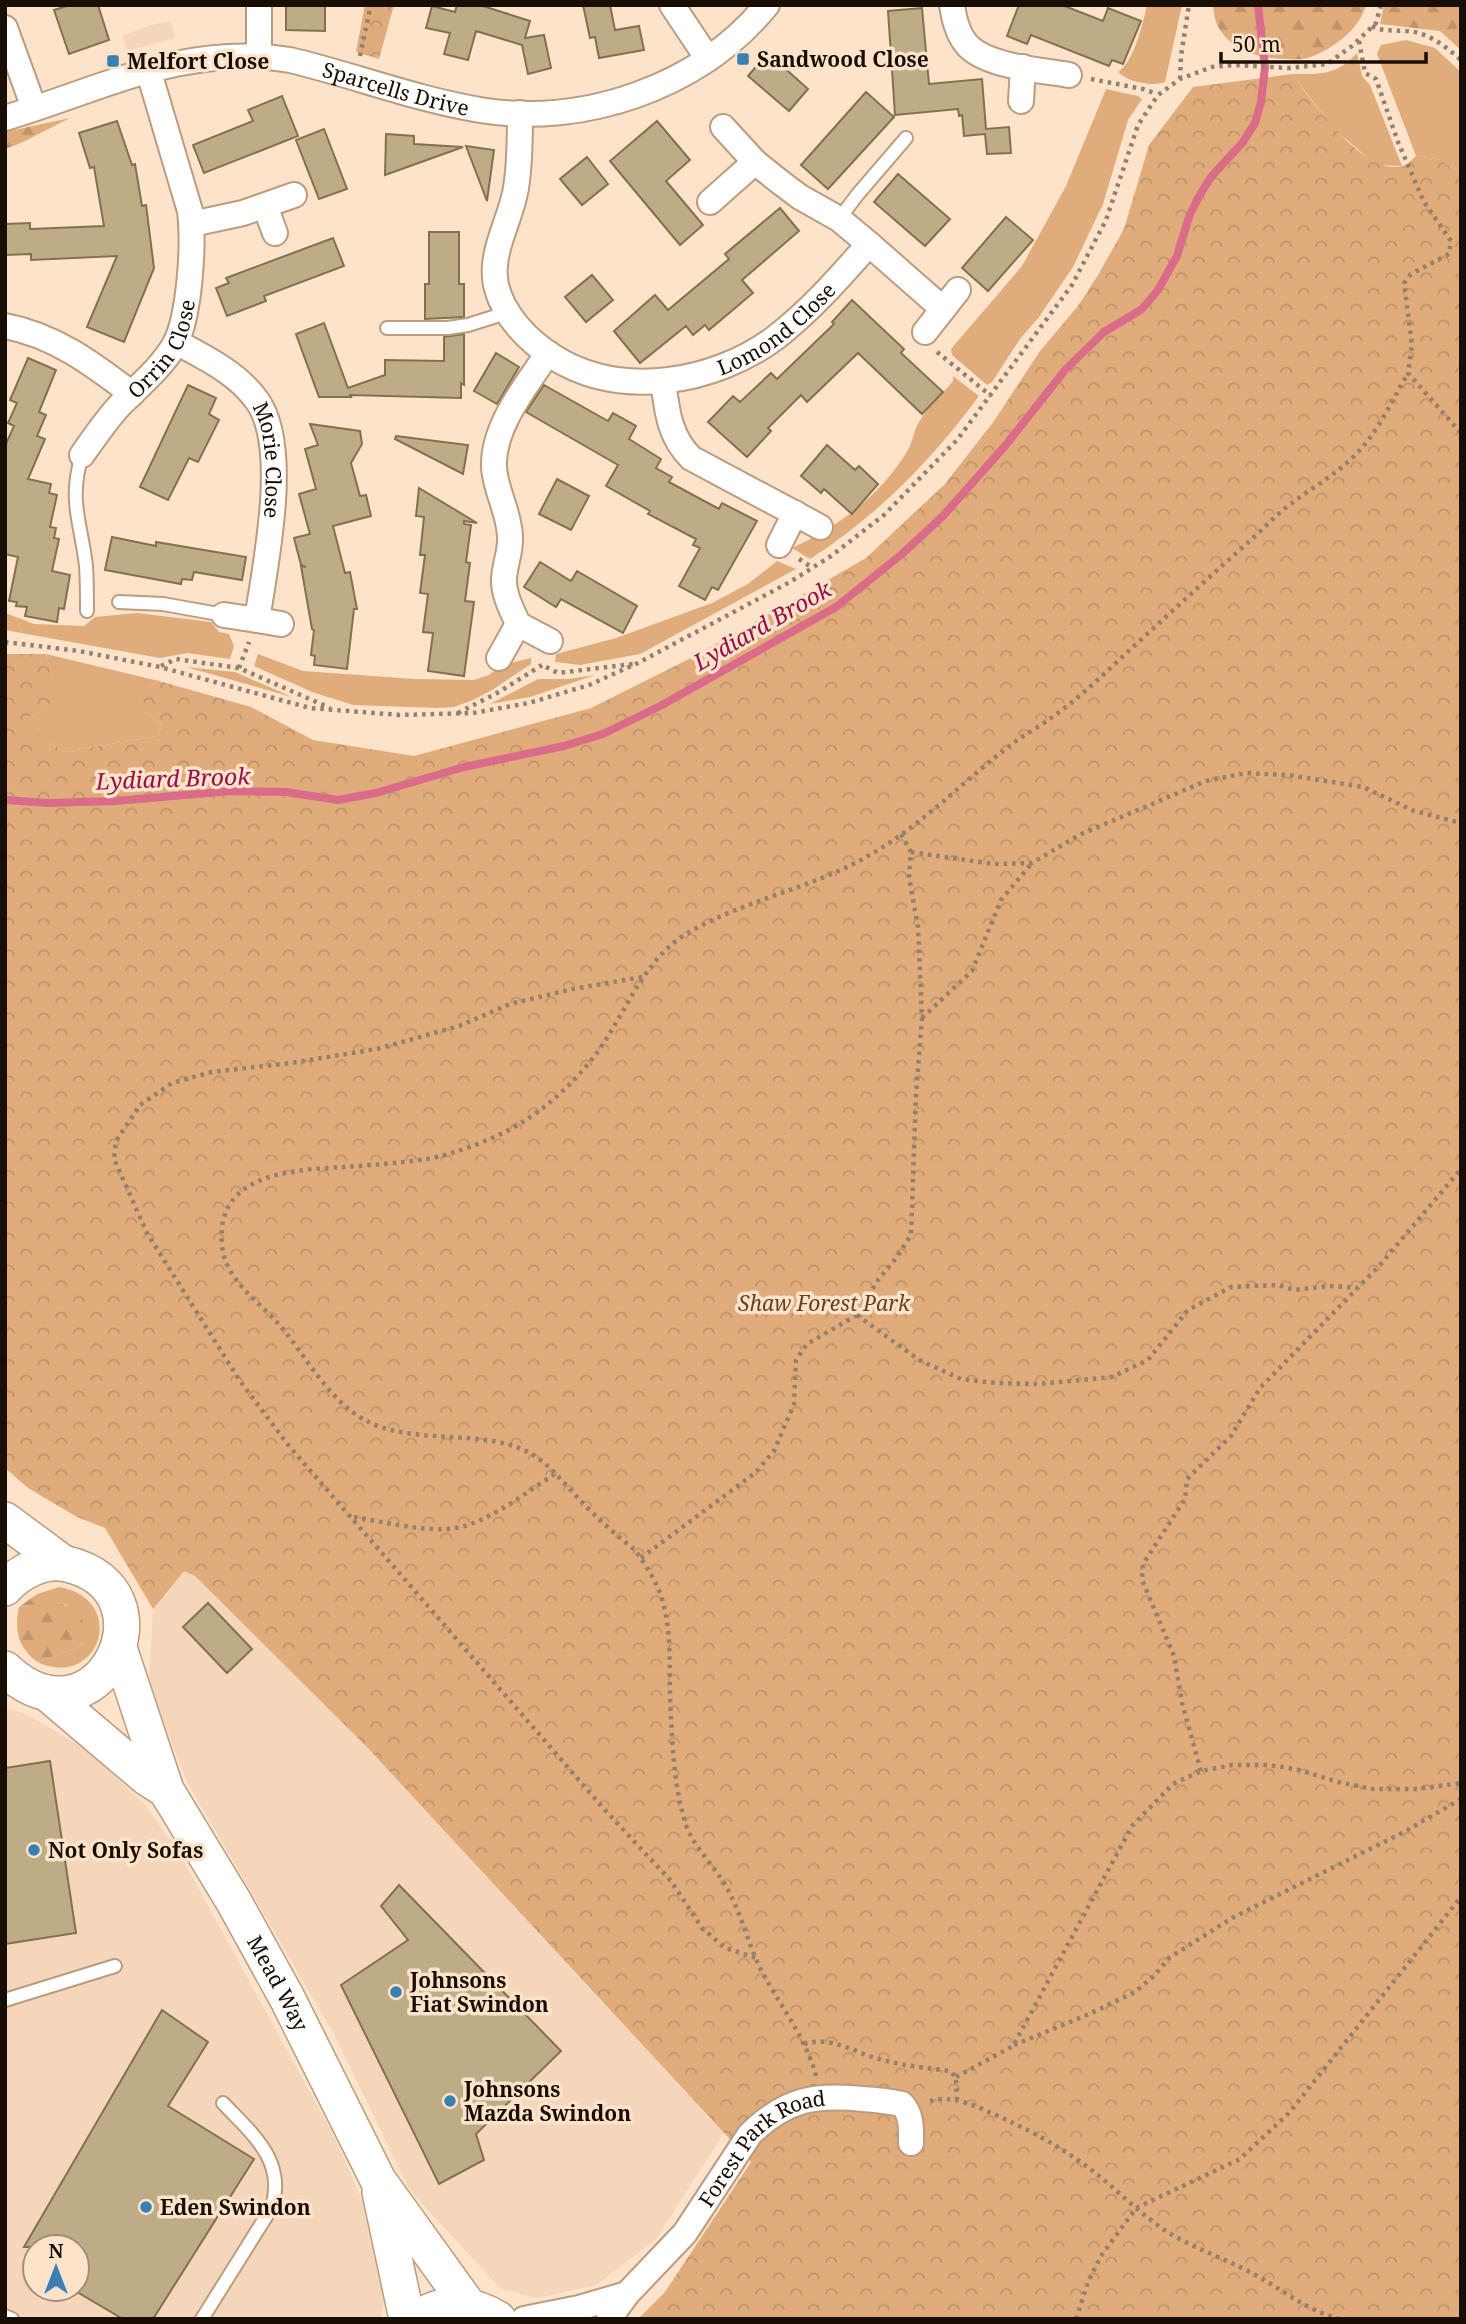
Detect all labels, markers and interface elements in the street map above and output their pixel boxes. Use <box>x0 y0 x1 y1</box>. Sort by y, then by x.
scale bar <box>1221 21 1426 65</box>
text: 50 m <box>1232 30 1281 58</box>
place label: Sandwood Close <box>757 45 929 73</box>
place label: Melfort Close <box>127 47 269 75</box>
marker: Sandwood Close <box>735 51 751 67</box>
marker: Melfort Close <box>105 53 121 69</box>
street label: Sparcells Drive <box>319 55 472 122</box>
street label: Lomond Close <box>713 276 841 381</box>
street label: Orrin Close <box>121 297 201 404</box>
street label: Morie Close <box>247 397 288 520</box>
water label: Lydiard Brook <box>686 572 838 678</box>
water label: Lydiard Brook <box>94 759 252 797</box>
park label: Shaw Forest Park <box>738 1289 911 1317</box>
place label: Not Only Sofas <box>48 1836 203 1864</box>
marker: Not Only Sofas <box>26 1842 42 1858</box>
street label: Mead Way <box>241 1930 315 2036</box>
place label: Johnsons Fiat Swindon <box>409 1966 549 2018</box>
marker: Johnsons Fiat Swindon <box>388 1984 404 2000</box>
place label: Johnsons Mazda Swindon <box>463 2075 631 2127</box>
street label: Forest Park Road <box>692 2084 827 2212</box>
marker: Johnsons Mazda Swindon <box>442 2093 458 2109</box>
place label: Eden Swindon <box>160 2193 311 2221</box>
marker: Eden Swindon <box>138 2199 154 2215</box>
north arrow <box>21 2233 91 2303</box>
text: N <box>49 2238 64 2264</box>

